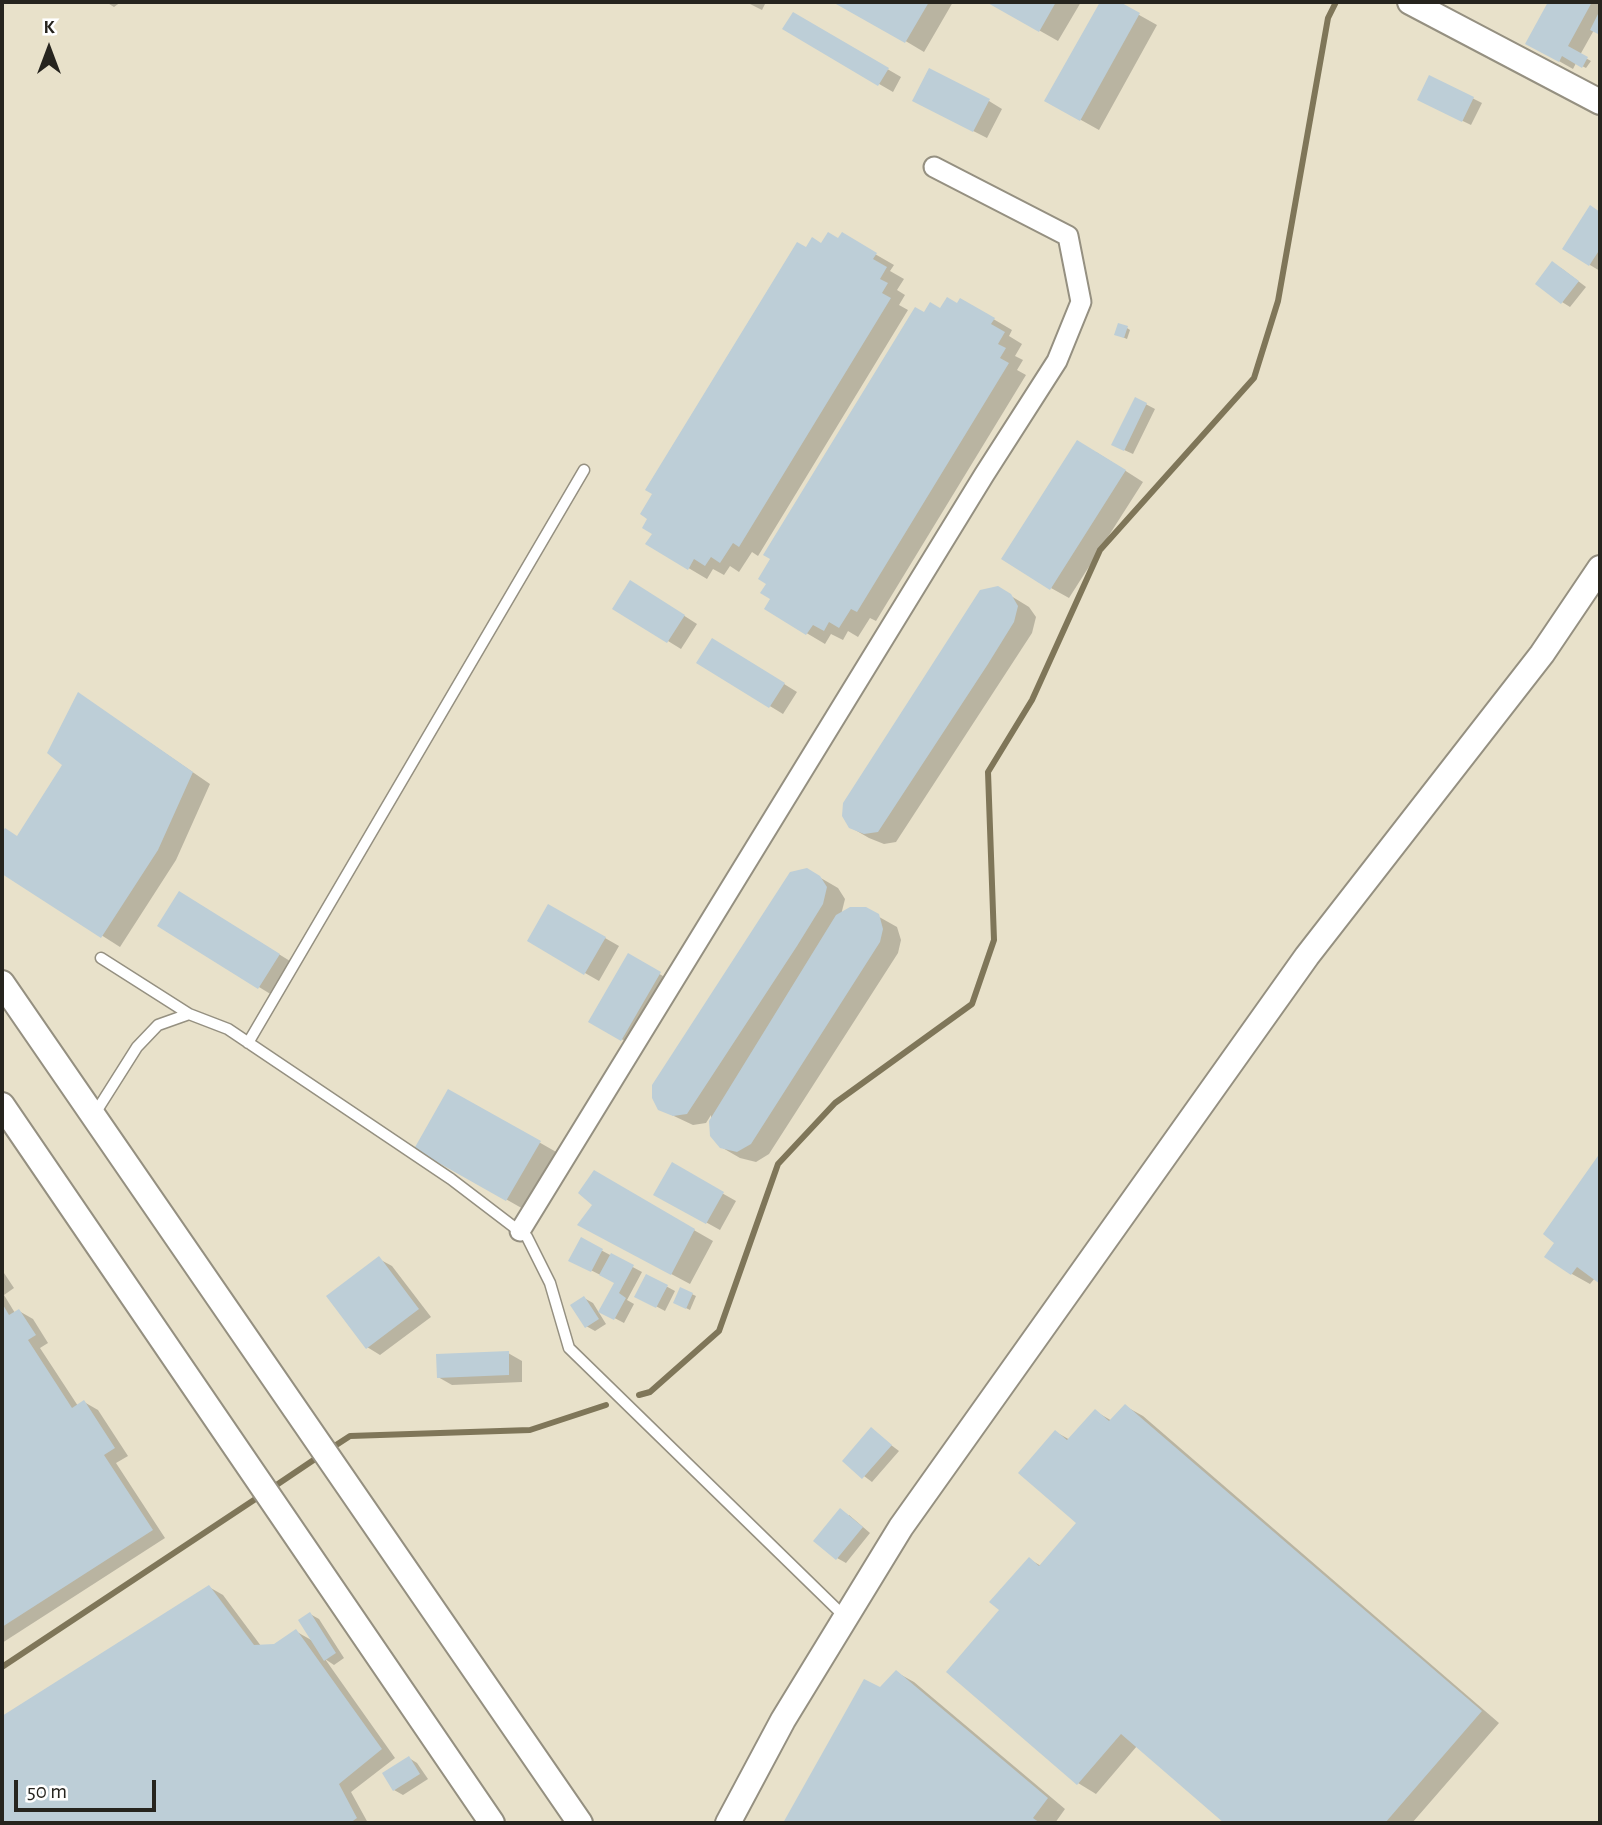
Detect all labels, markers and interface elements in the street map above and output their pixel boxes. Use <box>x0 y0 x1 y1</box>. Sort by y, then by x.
north arrow <box>14 14 84 84</box>
text: K <box>43 18 55 37</box>
scale bar <box>18 1766 159 1810</box>
text: 50 m <box>27 1781 67 1802</box>

